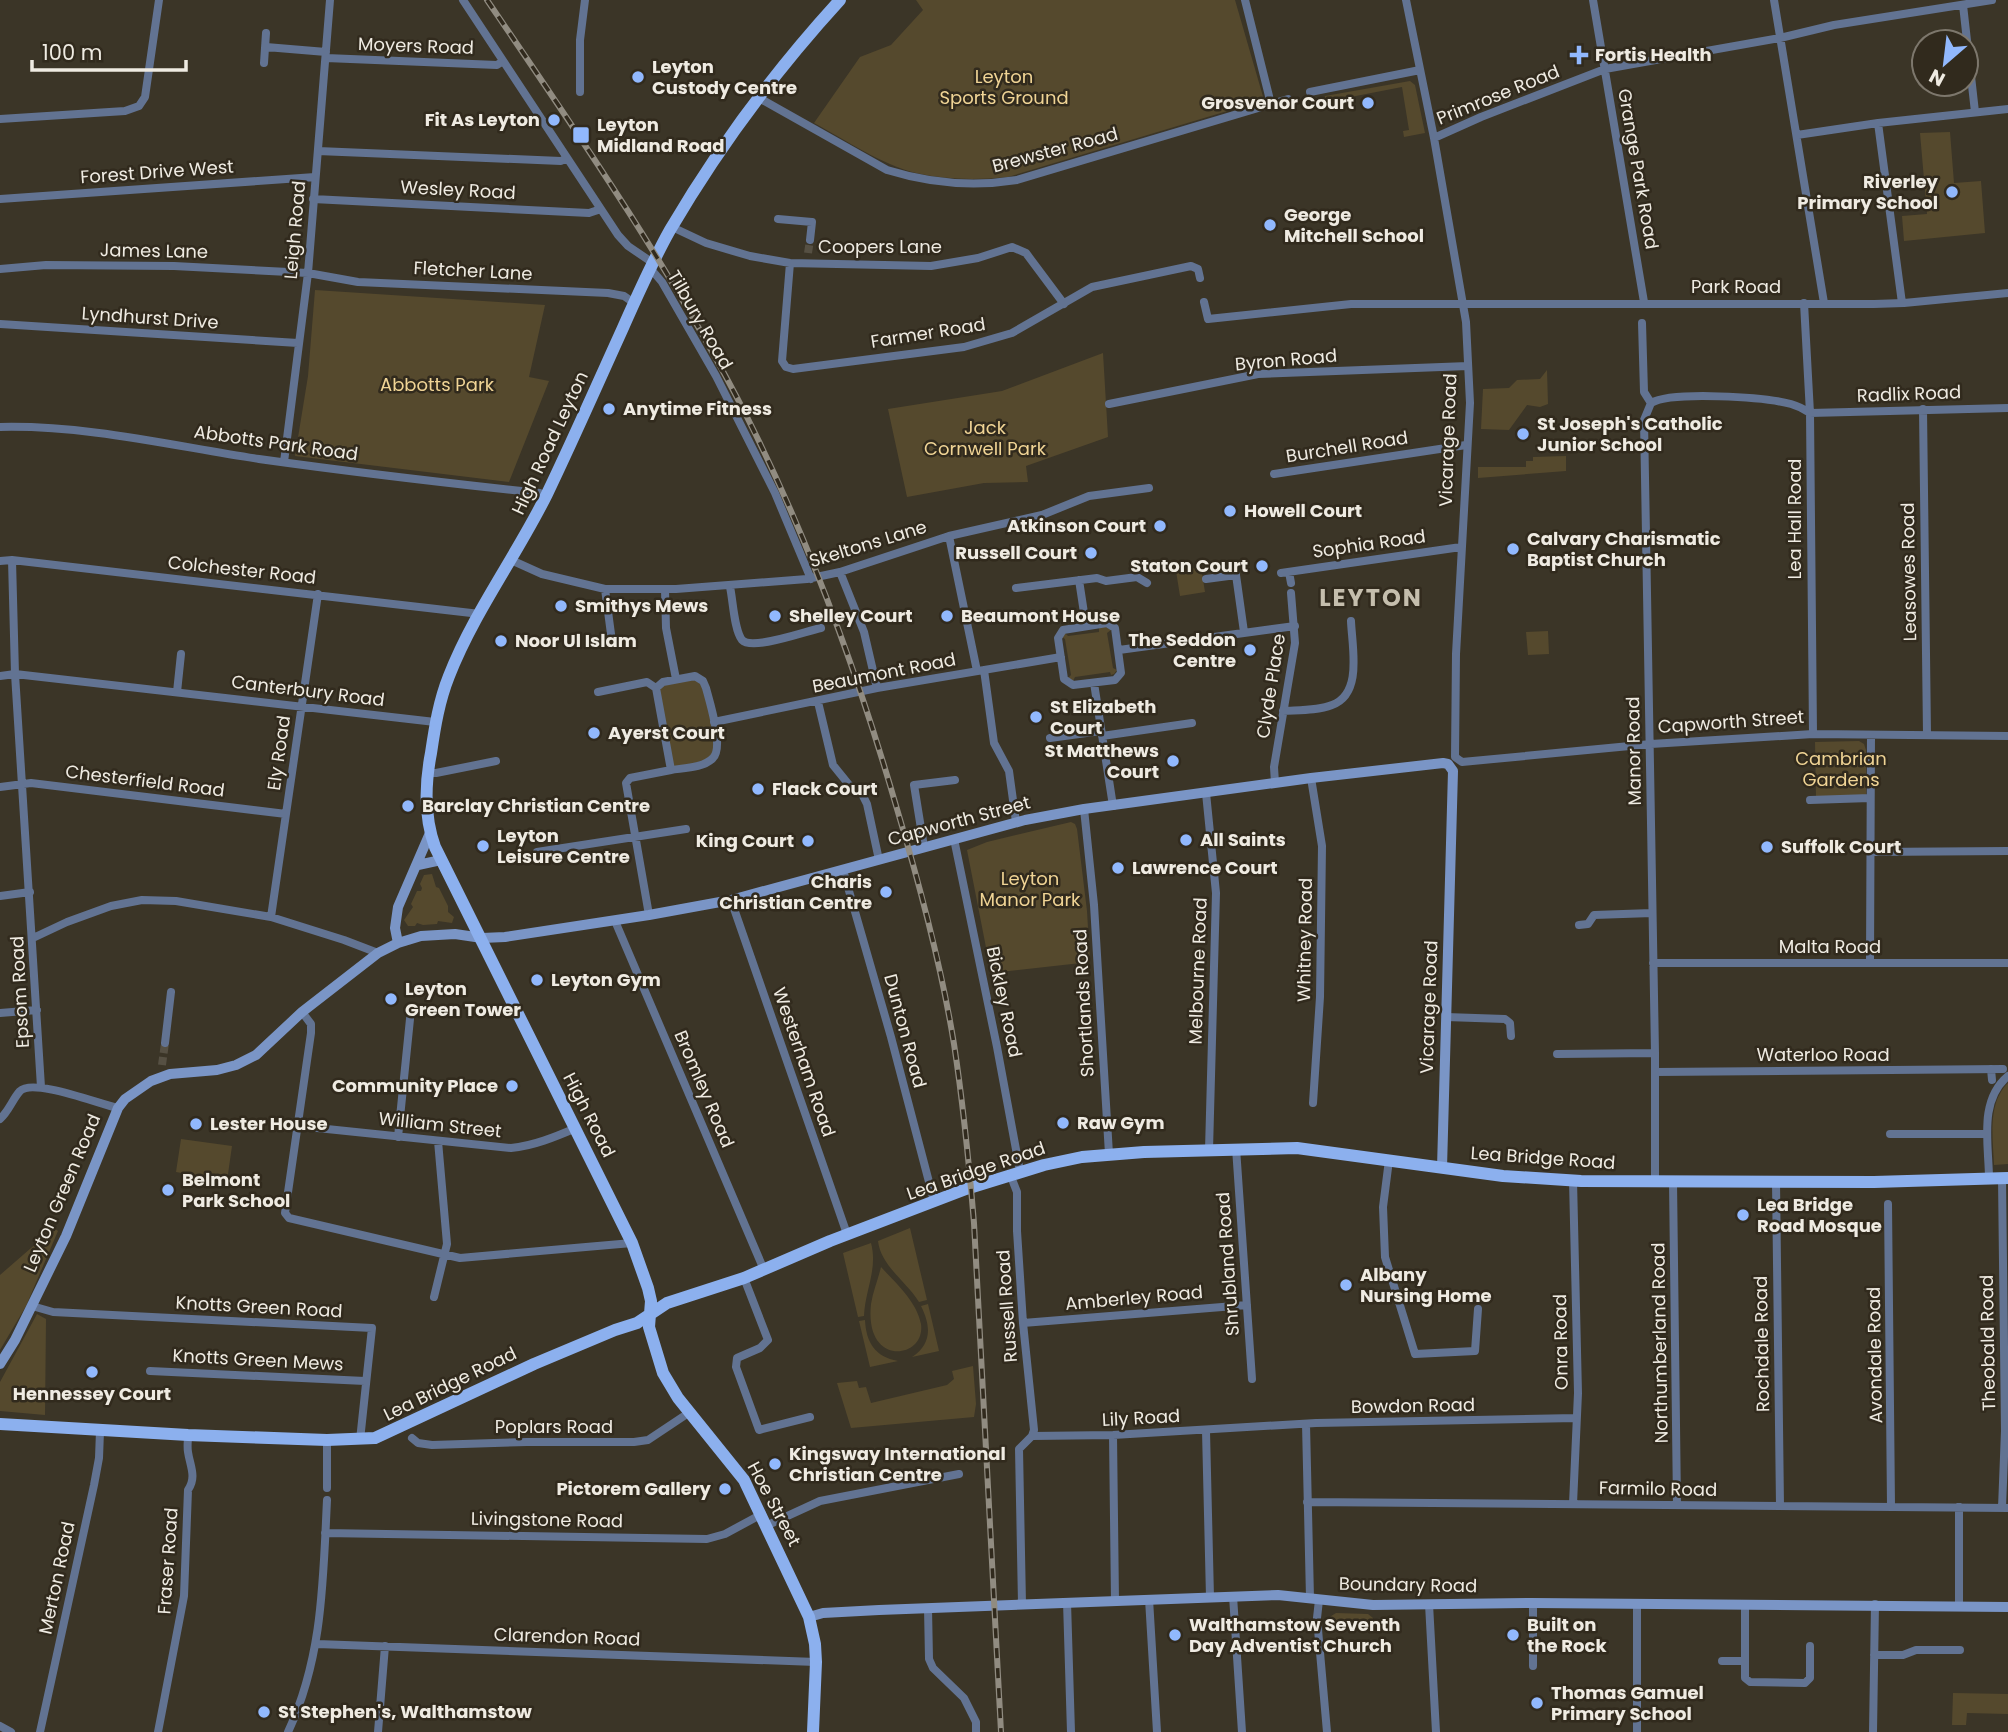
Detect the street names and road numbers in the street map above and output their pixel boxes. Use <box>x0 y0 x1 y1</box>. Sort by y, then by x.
street label: Moyers Road <box>358 31 474 60</box>
street label: Primrose Road <box>1433 59 1563 131</box>
street label: Grange Park Road <box>1612 87 1665 251</box>
street label: Brewster Road <box>989 121 1120 178</box>
street label: Forest Drive West <box>79 154 235 189</box>
street label: Wesley Road <box>400 174 516 205</box>
street label: Leigh Road <box>278 180 311 280</box>
street label: Coopers Lane <box>818 234 942 259</box>
street label: James Lane <box>100 237 208 264</box>
street label: Fletcher Lane <box>413 255 533 286</box>
street label: Tilbury Road <box>662 266 739 374</box>
street label: Park Road <box>1691 274 1781 299</box>
street label: Lyndhurst Drive <box>81 300 219 335</box>
street label: Farmer Road <box>869 311 987 354</box>
street label: Byron Road <box>1234 343 1338 376</box>
street label: High Road Leyton <box>505 367 594 519</box>
street label: Vicarage Road <box>1433 373 1462 507</box>
street label: Radlix Road <box>1856 379 1962 408</box>
street label: Abbotts Park Road <box>192 419 360 466</box>
street label: Burchell Road <box>1284 425 1410 468</box>
street label: Lea Hall Road <box>1782 459 1807 580</box>
street label: Leasowes Road <box>1895 502 1922 642</box>
street label: Skeltons Lane <box>806 514 930 573</box>
street label: Sophia Road <box>1311 523 1427 564</box>
street label: Colchester Road <box>167 549 317 590</box>
street label: Clyde Place <box>1250 632 1291 740</box>
street label: Beaumont Road <box>810 646 958 699</box>
street label: Canterbury Road <box>230 669 386 712</box>
street label: Manor Road <box>1620 696 1647 806</box>
street label: Capworth Street <box>1657 704 1805 739</box>
street label: Ely Road <box>261 714 296 792</box>
street label: Chesterfield Road <box>64 758 226 803</box>
street label: Capworth Street <box>885 789 1033 852</box>
street label: Whitney Road <box>1291 878 1318 1002</box>
street label: Melbourne Road <box>1182 897 1213 1045</box>
street label: Shortlands Road <box>1067 928 1100 1078</box>
street label: Malta Road <box>1779 934 1881 959</box>
street label: Epsom Road <box>4 935 35 1049</box>
street label: Vicarage Road <box>1414 940 1443 1074</box>
street label: Bickley Road <box>981 944 1028 1060</box>
street label: Dunton Road <box>878 971 933 1091</box>
street label: Westerham Road <box>767 984 842 1140</box>
street label: Bromley Road <box>669 1026 740 1151</box>
street label: Waterloo Road <box>1756 1042 1890 1067</box>
street label: High Road <box>557 1068 622 1162</box>
street label: William Street <box>377 1106 503 1143</box>
street label: Leyton Green Road <box>17 1110 106 1276</box>
street label: Lea Bridge Road <box>903 1135 1049 1206</box>
street label: Lea Bridge Road <box>1470 1140 1616 1175</box>
street label: Shrubland Road <box>1210 1191 1245 1337</box>
street label: Northumberland Road <box>1645 1242 1674 1444</box>
street label: Russell Road <box>990 1249 1023 1363</box>
street label: Theobald Road <box>1974 1275 2001 1411</box>
street label: Rochdale Road <box>1748 1276 1775 1412</box>
street label: Amberley Road <box>1064 1279 1204 1316</box>
street label: Avondale Road <box>1861 1286 1888 1424</box>
street label: Knotts Green Road <box>175 1290 343 1323</box>
street label: Onra Road <box>1547 1294 1574 1390</box>
street label: Lea Bridge Road <box>379 1340 521 1427</box>
street label: Knotts Green Mews <box>172 1343 344 1376</box>
street label: Bowdon Road <box>1351 1392 1475 1419</box>
street label: Lily Road <box>1101 1403 1181 1432</box>
street label: Poplars Road <box>495 1414 613 1439</box>
street label: Hoe Street <box>742 1457 807 1551</box>
street label: Farmilo Road <box>1599 1475 1717 1502</box>
street label: Livingstone Road <box>471 1506 623 1533</box>
street label: Fraser Road <box>151 1507 184 1615</box>
street label: Merton Road <box>32 1519 81 1637</box>
street label: Boundary Road <box>1339 1571 1477 1598</box>
street label: Clarendon Road <box>493 1621 641 1652</box>

